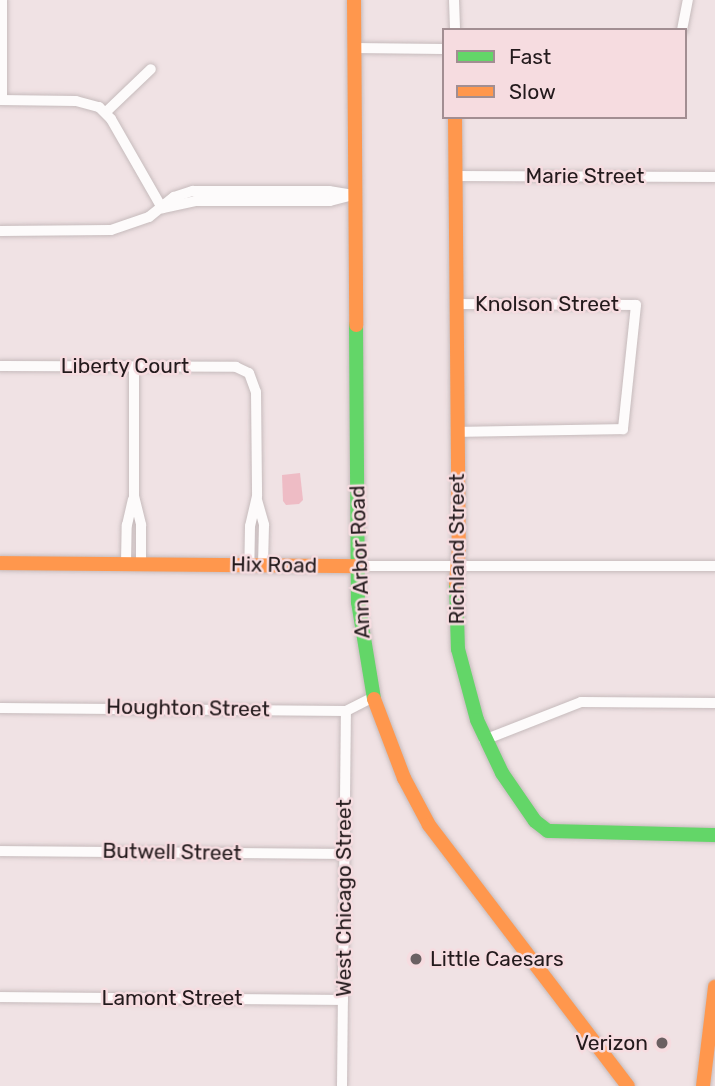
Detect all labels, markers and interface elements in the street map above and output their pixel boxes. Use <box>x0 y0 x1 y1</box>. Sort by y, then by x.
legend <box>442 28 687 119</box>
text: Fast <box>509 44 551 69</box>
text: Slow <box>509 79 556 104</box>
street label: Marie Street <box>526 163 644 189</box>
street label: Knolson Street <box>475 291 619 317</box>
street label: Liberty Court <box>61 353 189 379</box>
street label: Richland Street <box>444 474 470 624</box>
street label: Ann Arbor Road <box>345 485 375 639</box>
street label: Hix Road <box>231 552 317 578</box>
street label: Houghton Street <box>106 694 270 722</box>
street label: West Chicago Street <box>331 799 357 997</box>
street label: Butwell Street <box>102 838 242 866</box>
place label: Little Caesars <box>430 946 564 972</box>
marker: Little Caesars <box>408 951 424 967</box>
street label: Lamont Street <box>102 985 242 1011</box>
place label: Verizon <box>575 1030 648 1056</box>
marker: Verizon <box>654 1035 670 1051</box>

